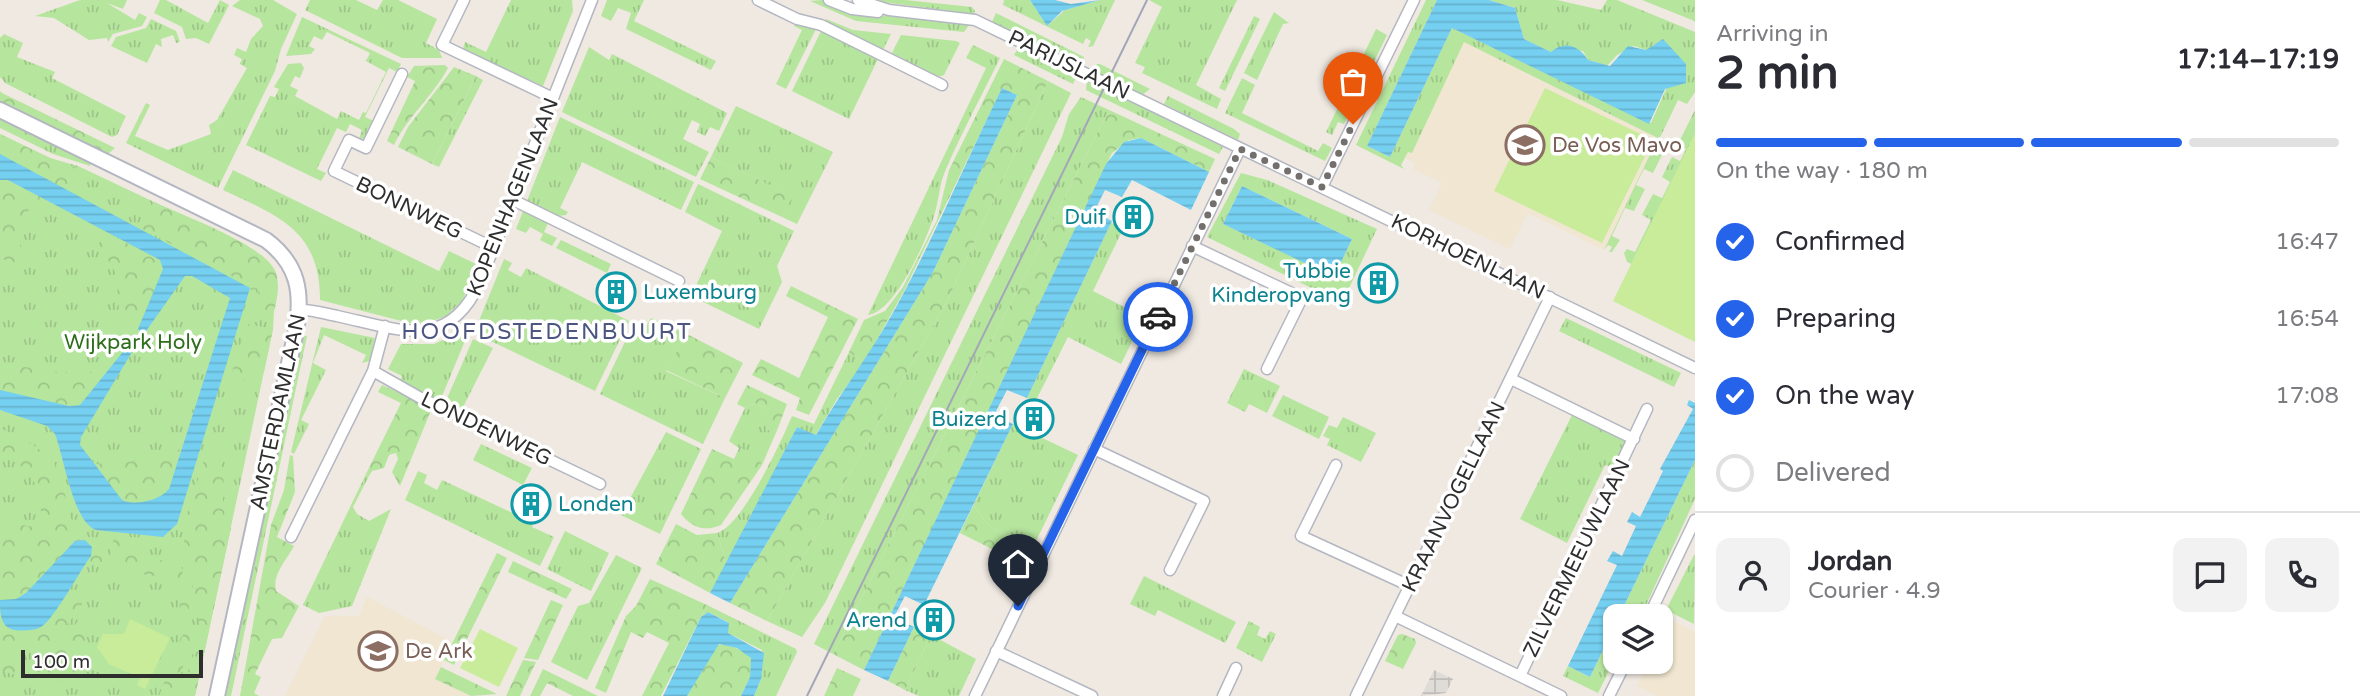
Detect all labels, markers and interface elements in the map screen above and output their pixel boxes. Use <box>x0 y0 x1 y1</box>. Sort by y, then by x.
text: Arriving in <box>1716 20 1829 48</box>
street label: PARIJSLAAN <box>1004 25 1134 105</box>
text: 17:14–17:19 <box>2177 44 2339 75</box>
text: 2 min <box>1716 46 1839 101</box>
pin <box>1323 52 1383 124</box>
icon: bag <box>1334 63 1372 101</box>
street label: KOPENHAGENLAAN <box>462 94 564 300</box>
school or university icon: De Vos Mavo <box>1504 124 1546 166</box>
place label: De Vos Mavo <box>1552 133 1682 158</box>
text: On the way · 180 m <box>1716 157 1928 185</box>
street label: BONNWEG <box>352 171 466 245</box>
building icon: Duif <box>1112 196 1154 238</box>
place label: Duif <box>1064 205 1106 230</box>
street label: KORHOENLAAN <box>1387 209 1549 305</box>
icon: check <box>1716 223 1754 261</box>
text: Confirmed <box>1775 226 1905 257</box>
text: 16:47 <box>2275 228 2339 256</box>
place label: Tubbie Kinderopvang <box>1211 259 1351 308</box>
building icon: Tubbie Kinderopvang <box>1357 262 1399 304</box>
building icon: Luxemburg <box>595 271 637 313</box>
place label: Luxemburg <box>643 280 757 305</box>
courier <box>1123 282 1193 352</box>
icon: car <box>1139 298 1177 336</box>
icon: check <box>1716 300 1754 338</box>
text: Preparing <box>1775 303 1896 334</box>
text: 16:54 <box>2275 305 2339 333</box>
street label: AMSTERDAMLAAN <box>245 312 311 512</box>
district label: HOOFDSTEDENBUURT <box>401 318 693 346</box>
park label: Wijkpark Holy <box>64 330 202 355</box>
icon: check <box>1716 377 1754 415</box>
text: On the way <box>1775 380 1915 411</box>
text: 17:08 <box>2275 382 2339 410</box>
street label: LONDENWEG <box>417 387 555 471</box>
building icon: Buizerd <box>1013 398 1055 440</box>
street label: KRAANVOGELLAAN <box>1397 398 1511 596</box>
place label: Buizerd <box>931 407 1007 432</box>
street label: ZILVERMEEUWLAAN <box>1518 455 1636 661</box>
text: Delivered <box>1775 457 1891 488</box>
building icon: Londen <box>510 483 552 525</box>
place label: Londen <box>558 492 634 517</box>
pin <box>988 534 1048 606</box>
button: person <box>1716 538 1790 612</box>
button: chat <box>2173 538 2247 612</box>
button: phone <box>2265 538 2339 612</box>
icon: home <box>999 545 1037 583</box>
text: Jordan <box>1808 546 1892 577</box>
text: Courier · 4.9 <box>1808 577 1941 605</box>
building icon: Arend <box>913 599 955 641</box>
map controls <box>1603 604 1673 674</box>
button: layers <box>1603 604 1673 674</box>
place label: Arend <box>846 608 907 633</box>
school or university icon: De Ark <box>357 630 399 672</box>
place label: De Ark <box>405 639 473 664</box>
scale bar <box>21 647 203 679</box>
text: 100 m <box>32 651 90 673</box>

